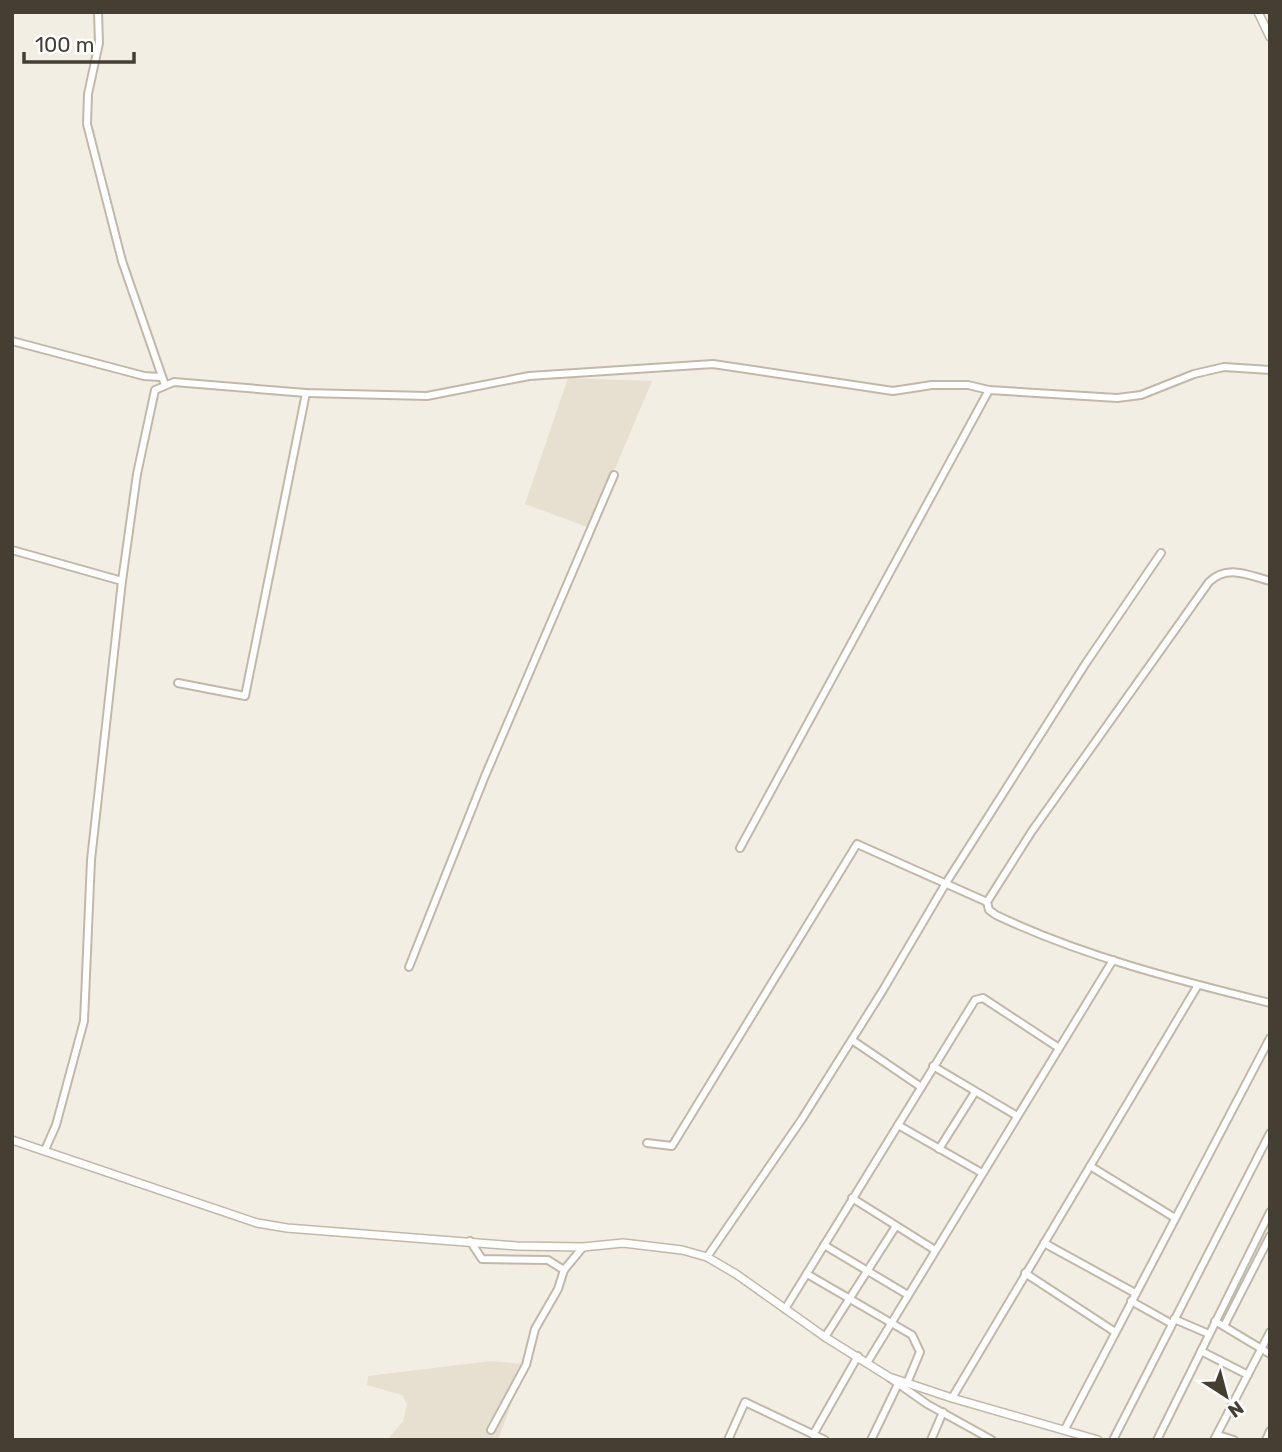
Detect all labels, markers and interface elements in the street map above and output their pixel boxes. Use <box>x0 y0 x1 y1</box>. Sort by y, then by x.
scale bar <box>24 21 135 65</box>
text: 100 m <box>35 32 94 57</box>
north arrow <box>1191 1361 1261 1431</box>
text: N <box>1223 1396 1248 1423</box>

